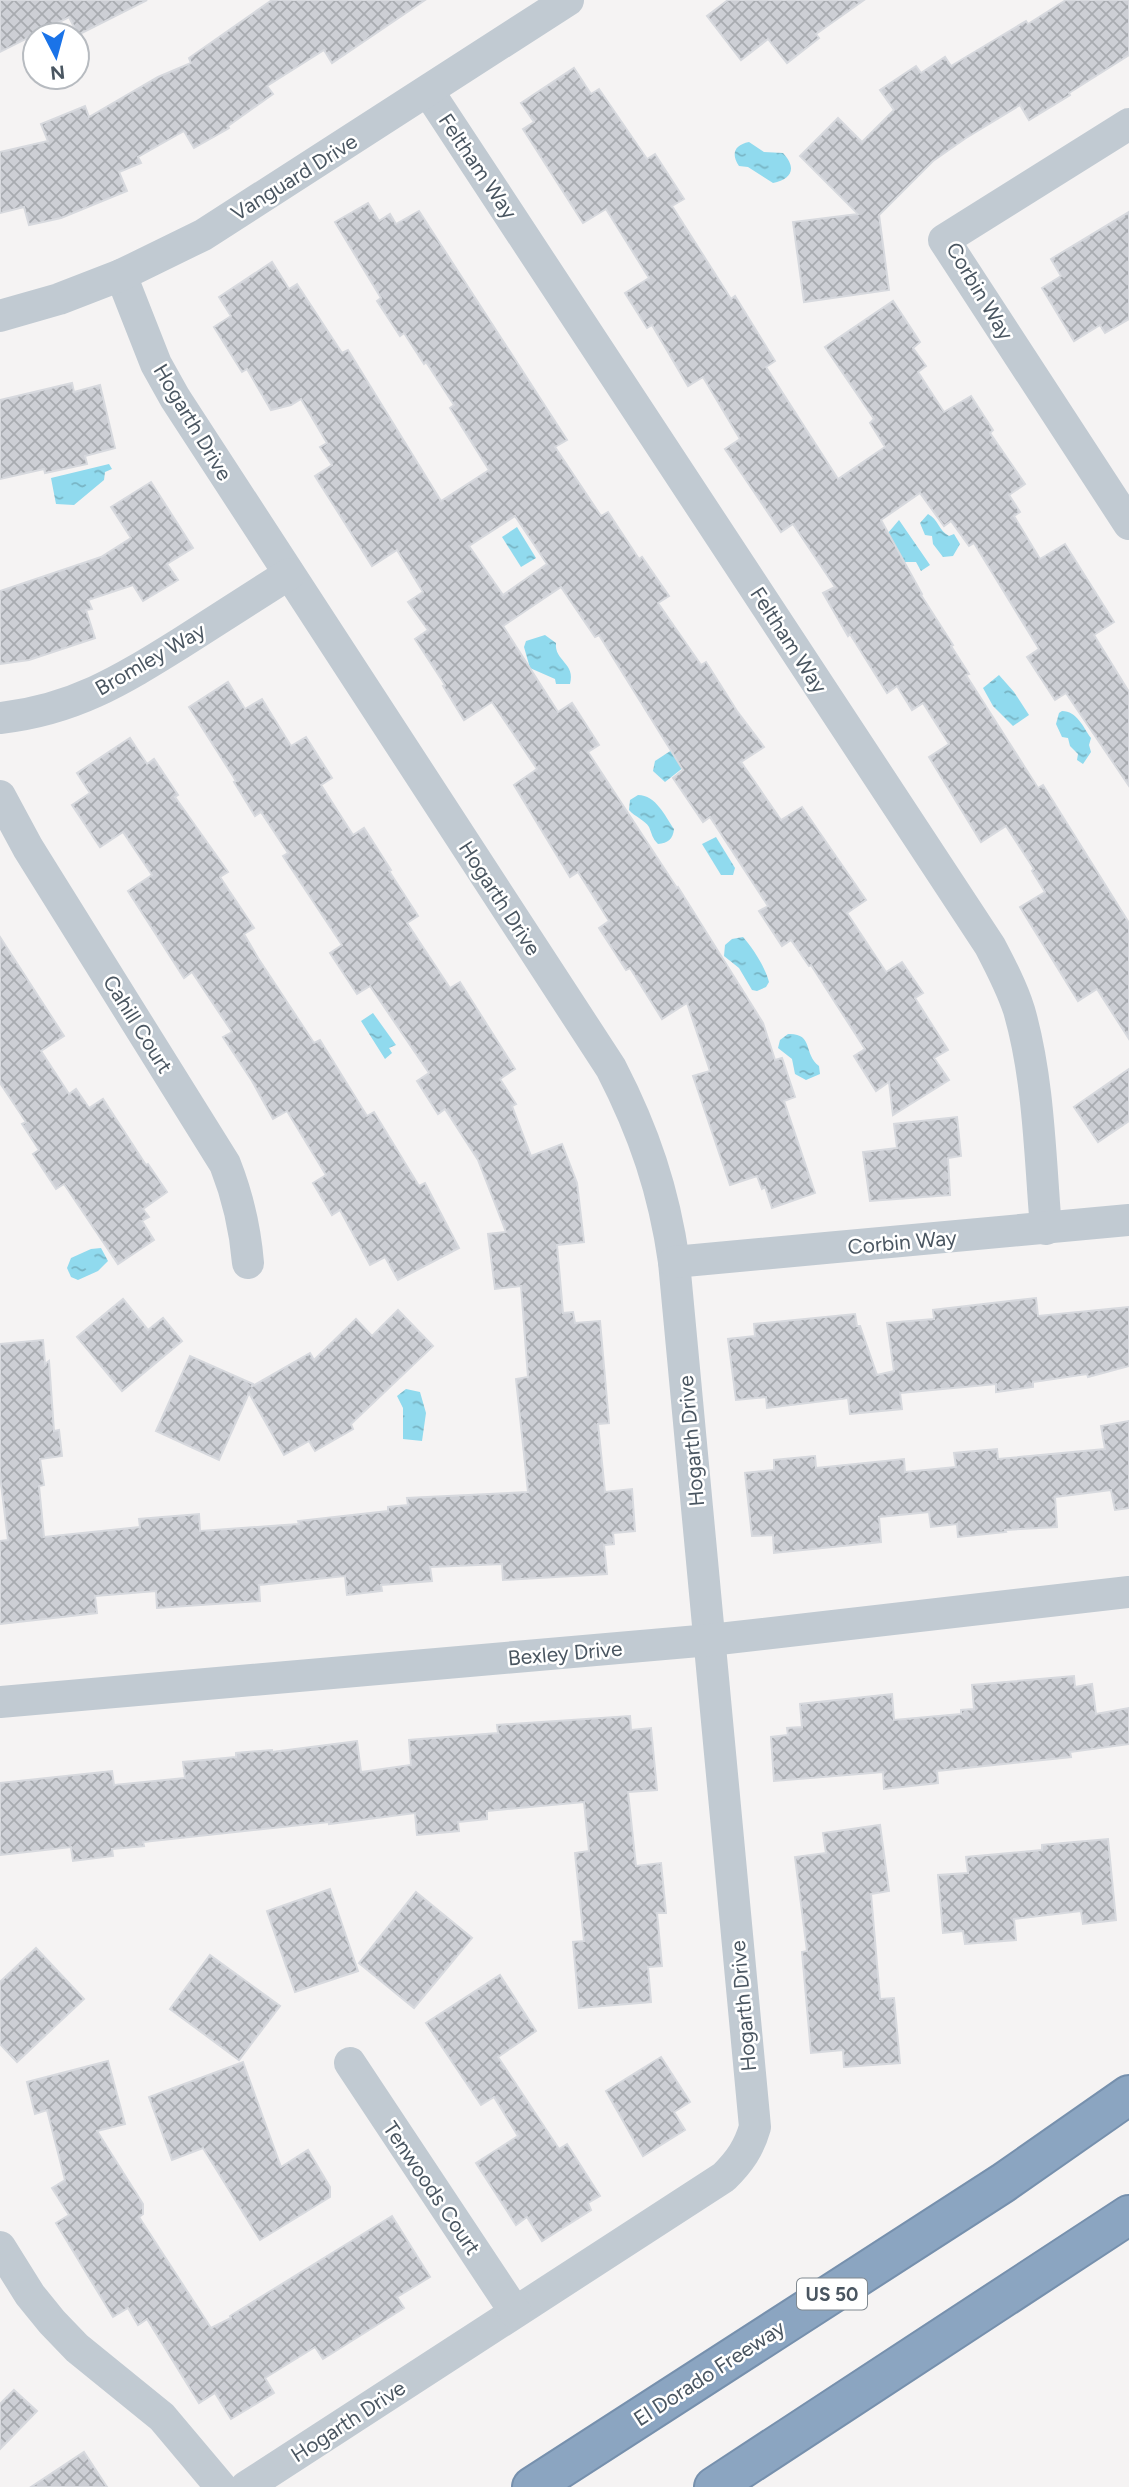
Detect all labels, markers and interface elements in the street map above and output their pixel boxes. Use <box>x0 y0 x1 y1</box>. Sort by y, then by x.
north arrow <box>21 21 91 91</box>
text: N <box>49 60 66 85</box>
street label: Feltham Way <box>434 109 522 223</box>
street label: Vanguard Drive <box>226 128 362 226</box>
street label: Corbin Way <box>941 238 1019 344</box>
street label: Hogarth Drive <box>148 359 238 485</box>
street label: Feltham Way <box>745 582 833 698</box>
street label: Bromley Way <box>91 617 209 701</box>
street label: Hogarth Drive <box>454 836 546 960</box>
street label: Cahill Court <box>98 970 178 1078</box>
street label: Corbin Way <box>846 1225 958 1259</box>
street label: Hogarth Drive <box>673 1374 709 1508</box>
street label: Bexley Drive <box>507 1636 623 1670</box>
street label: Hogarth Drive <box>725 1939 761 2073</box>
street label: Tenwoods Court <box>378 2117 486 2259</box>
road number: US 50 <box>797 2278 867 2310</box>
street label: El Dorado Freeway <box>629 2315 789 2431</box>
street label: Hogarth Drive <box>286 2375 410 2467</box>

